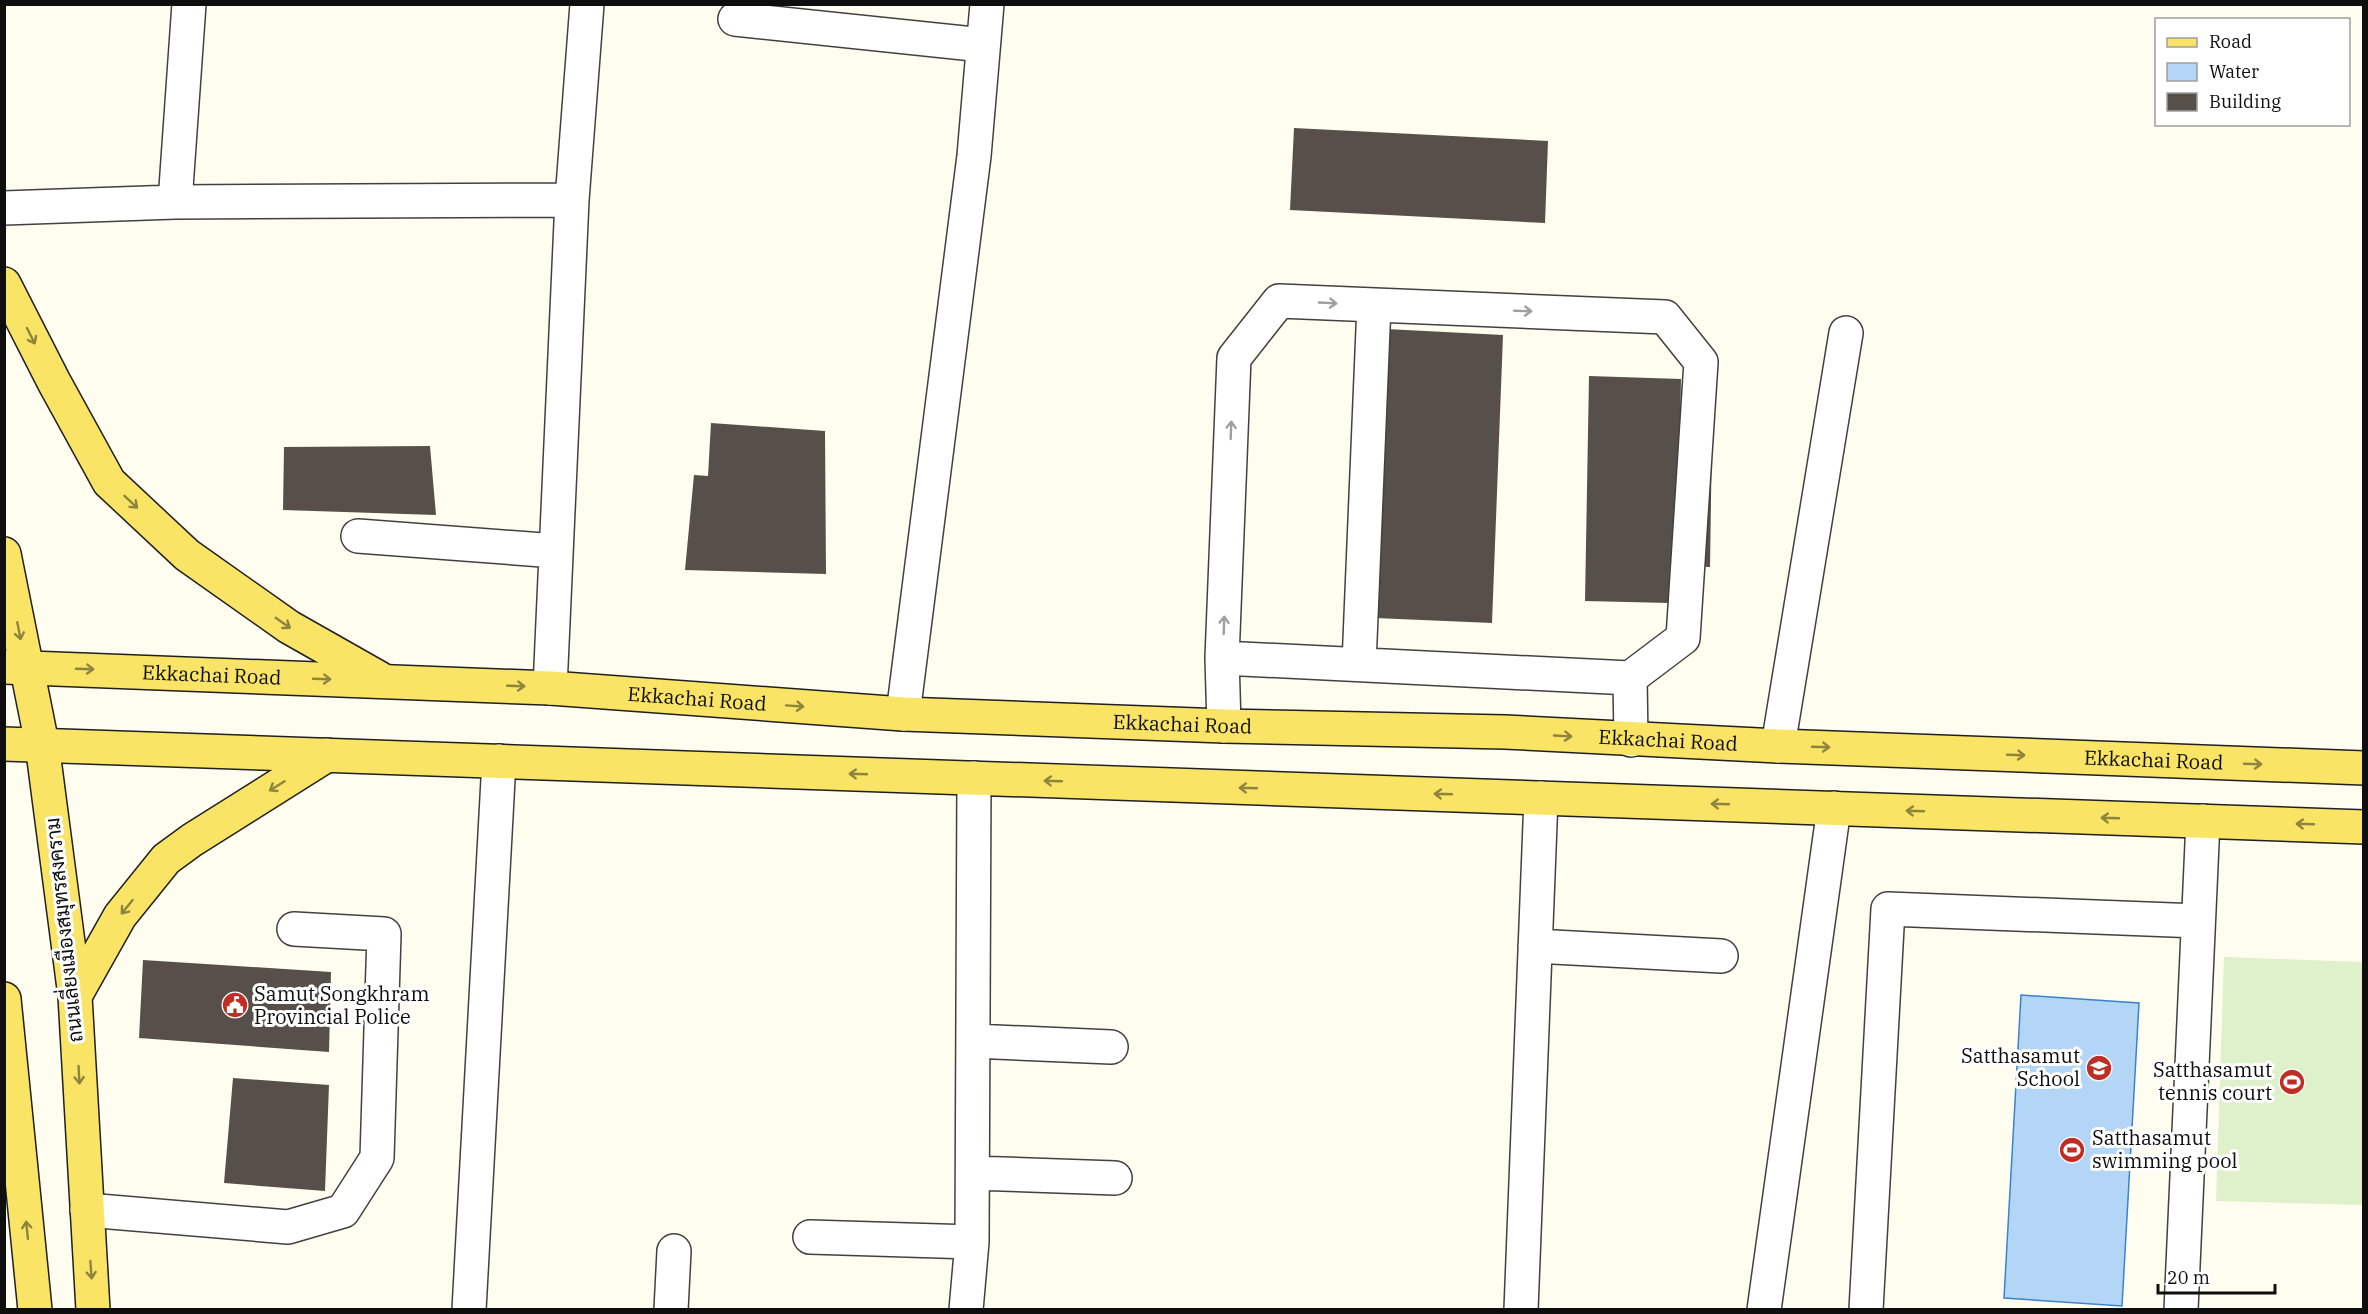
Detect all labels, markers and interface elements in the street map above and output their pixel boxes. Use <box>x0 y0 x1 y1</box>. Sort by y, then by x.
legend <box>2155 18 2350 126</box>
text: Road <box>2209 30 2252 53</box>
text: Water <box>2209 60 2259 83</box>
text: Building <box>2209 90 2281 113</box>
one-way arrow <box>1318 297 1338 308</box>
one-way arrow <box>1513 306 1533 317</box>
one-way arrow <box>26 327 37 345</box>
one-way arrow <box>1225 421 1237 441</box>
one-way arrow <box>123 495 138 509</box>
one-way arrow <box>1218 616 1229 636</box>
one-way arrow <box>275 617 291 629</box>
one-way arrow <box>14 621 25 641</box>
street label: Ekkachai Road <box>142 658 282 691</box>
one-way arrow <box>74 664 94 675</box>
one-way arrow <box>311 673 331 684</box>
street label: Ekkachai Road <box>627 680 768 717</box>
one-way arrow <box>506 681 526 692</box>
one-way arrow <box>784 701 804 712</box>
street label: Ekkachai Road <box>1112 708 1252 740</box>
street label: Ekkachai Road <box>1598 723 1739 757</box>
one-way arrow <box>1553 730 1573 741</box>
one-way arrow <box>1811 742 1831 753</box>
street label: Ekkachai Road <box>2084 743 2224 776</box>
one-way arrow <box>2005 749 2025 760</box>
one-way arrow <box>2242 758 2262 769</box>
one-way arrow <box>849 769 869 780</box>
one-way arrow <box>1044 775 1064 787</box>
one-way arrow <box>269 780 286 793</box>
one-way arrow <box>1239 782 1259 793</box>
one-way arrow <box>1434 789 1453 800</box>
one-way arrow <box>1711 799 1731 810</box>
one-way arrow <box>1906 805 1926 817</box>
one-way arrow <box>2101 812 2121 823</box>
street label: ถนนเลี่ยงเมืองสมุทรสงคราม <box>35 816 90 1044</box>
one-way arrow <box>2296 819 2316 830</box>
one-way arrow <box>121 899 134 915</box>
place label: Samut Songkhram Provincial Police <box>254 980 430 1030</box>
public building icon: Samut Songkhram Provincial Police <box>220 990 250 1020</box>
place label: Satthasamut School <box>1961 1042 2080 1092</box>
school or university icon: Satthasamut School <box>2084 1053 2114 1083</box>
place label: Satthasamut tennis court <box>2153 1056 2272 1106</box>
one-way arrow <box>74 1065 85 1085</box>
sports icon: Satthasamut tennis court <box>2277 1067 2307 1097</box>
place label: Satthasamut swimming pool <box>2092 1124 2237 1174</box>
sports icon: Satthasamut swimming pool <box>2057 1135 2087 1165</box>
one-way arrow <box>21 1221 32 1241</box>
scale bar <box>2158 1257 2275 1295</box>
one-way arrow <box>85 1259 96 1279</box>
text: 20 m <box>2167 1266 2210 1289</box>

